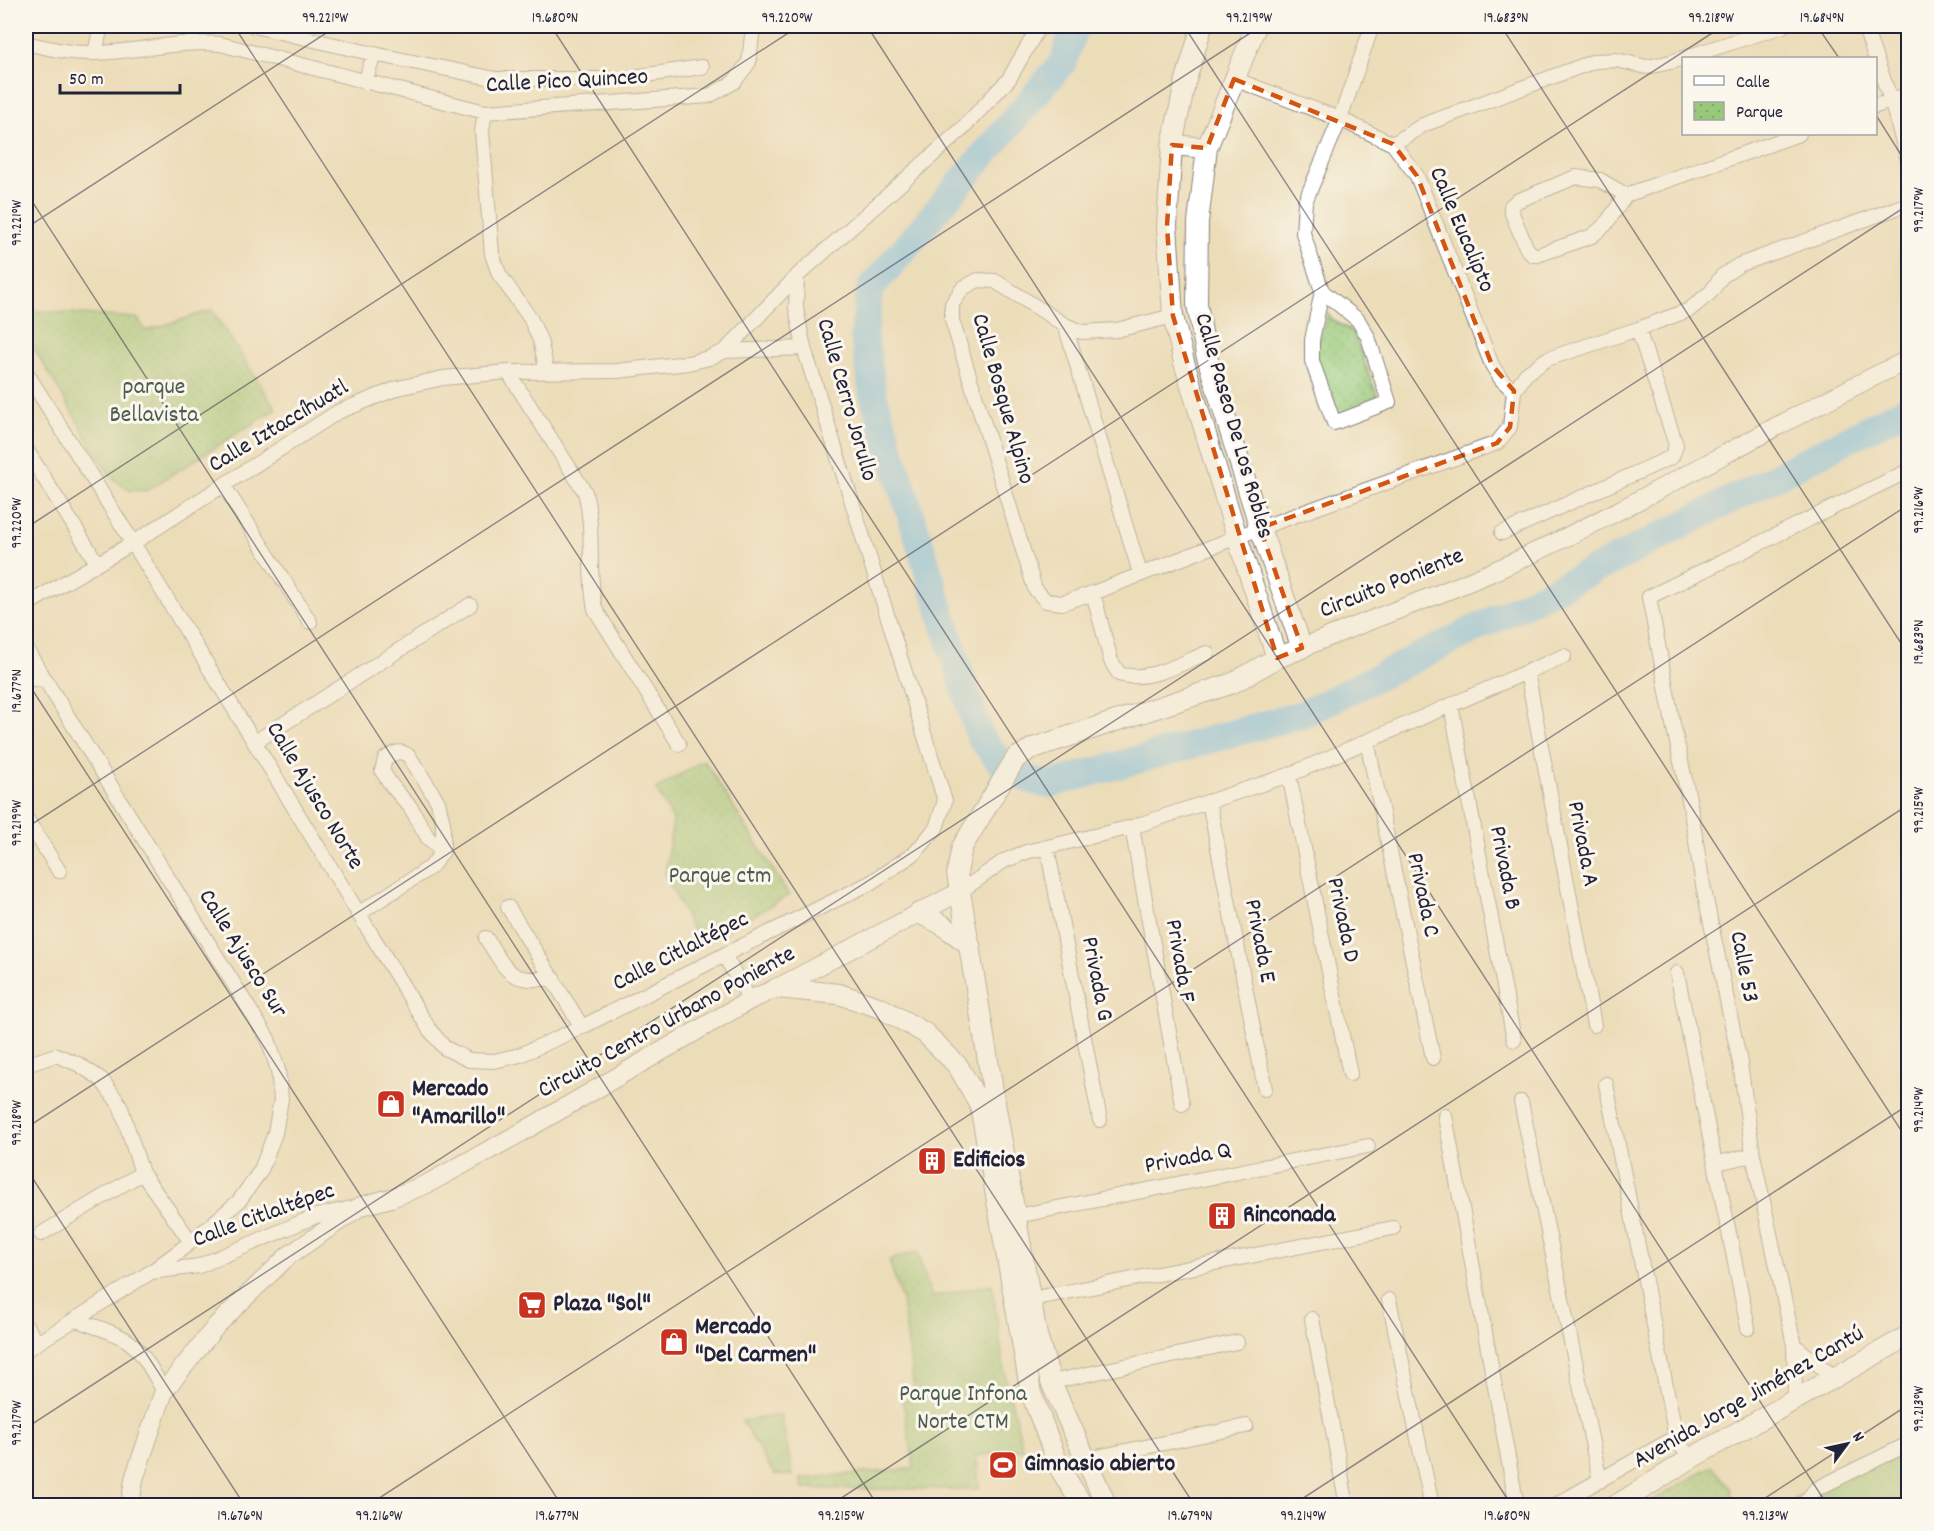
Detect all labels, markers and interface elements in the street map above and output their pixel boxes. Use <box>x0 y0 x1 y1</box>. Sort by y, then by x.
text: 99.221°W <box>302 8 348 30</box>
text: 19.680°N <box>532 8 578 30</box>
text: 99.220°W <box>762 8 813 30</box>
text: 99.219°W <box>1226 8 1273 30</box>
text: 19.683°N <box>1484 8 1528 30</box>
text: 99.218°W <box>1688 8 1734 30</box>
text: 19.684°N <box>1800 8 1844 30</box>
scale bar <box>60 57 180 95</box>
legend <box>1682 57 1877 135</box>
street label: Calle Pico Quinceo <box>485 61 649 103</box>
text: 50 m <box>69 68 104 93</box>
text: Calle <box>1736 71 1770 96</box>
text: Parque <box>1736 101 1783 126</box>
street label: Calle Eucalipto <box>1419 162 1503 298</box>
text: 99.217°W <box>1909 187 1931 233</box>
text: 99.221°W <box>7 200 29 246</box>
street label: Calle Paseo De Los Robles <box>1185 309 1281 543</box>
street label: Calle Bosque Alpino <box>961 310 1043 488</box>
street label: Calle Cerro Jorullo <box>807 315 885 485</box>
park label: parque Bellavista <box>109 371 199 433</box>
street label: Calle Iztaccíhuatl <box>202 372 356 482</box>
text: 99.216°W <box>1909 486 1931 533</box>
text: 99.220°W <box>7 497 29 548</box>
street label: Circuito Poniente <box>1315 540 1469 628</box>
text: 19.683°N <box>1909 620 1931 664</box>
text: 19.677°N <box>7 669 29 713</box>
street label: Calle Ajusco Norte <box>256 716 372 876</box>
text: 99.215°W <box>1909 786 1931 833</box>
street label: Privada A <box>1557 798 1607 890</box>
text: 99.219°W <box>7 799 29 846</box>
street label: Privada B <box>1479 823 1529 913</box>
street label: Privada C <box>1397 850 1448 940</box>
park label: Parque ctm <box>668 860 772 894</box>
street label: Privada D <box>1316 874 1368 966</box>
street label: Calle Ajusco Sur <box>189 883 295 1025</box>
street label: Privada E <box>1234 896 1284 986</box>
street label: Calle Citlaltépec <box>607 903 755 1001</box>
street label: Privada F <box>1155 917 1203 1006</box>
street label: Calle 53 <box>1719 928 1767 1006</box>
street label: Privada G <box>1071 934 1121 1024</box>
street label: Circuito Centro Urbano Poniente <box>532 938 802 1108</box>
place label: Mercado "Amarillo" <box>412 1073 505 1135</box>
text: 99.214°W <box>1909 1087 1931 1133</box>
shop icon: Mercado "Amarillo" <box>375 1088 407 1120</box>
text: 99.218°W <box>7 1100 29 1146</box>
street label: Privada Q <box>1142 1134 1234 1184</box>
place label: Edificios <box>953 1144 1025 1178</box>
building icon: Edificios <box>916 1145 948 1177</box>
street label: Calle Citlaltépec <box>188 1175 340 1257</box>
place label: Rinconada <box>1243 1199 1336 1233</box>
building icon: Rinconada <box>1206 1200 1238 1232</box>
place label: Plaza "Sol" <box>553 1288 651 1322</box>
supermarket icon: Plaza "Sol" <box>516 1289 548 1321</box>
place label: Mercado "Del Carmen" <box>695 1311 816 1373</box>
street label: Avenida Jorge Jiménez Cantú <box>1627 1318 1871 1478</box>
shop icon: Mercado "Del Carmen" <box>658 1326 690 1358</box>
park label: Parque Infona Norte CTM <box>899 1378 1028 1440</box>
text: 99.213°W <box>1909 1386 1931 1432</box>
text: 99.217°W <box>7 1400 29 1446</box>
north arrow <box>1817 1414 1877 1474</box>
text: N <box>1846 1428 1869 1447</box>
place label: Gimnasio abierto <box>1024 1448 1175 1482</box>
sports icon: Gimnasio abierto <box>987 1449 1019 1481</box>
text: 19.676°N <box>217 1506 263 1528</box>
text: 99.216°W <box>356 1506 403 1528</box>
text: 19.677°N <box>535 1506 579 1528</box>
text: 99.215°W <box>818 1506 865 1528</box>
text: 19.679°N <box>1168 1506 1212 1528</box>
text: 99.214°W <box>1280 1506 1326 1528</box>
text: 19.680°N <box>1484 1506 1530 1528</box>
text: 99.213°W <box>1742 1506 1788 1528</box>

